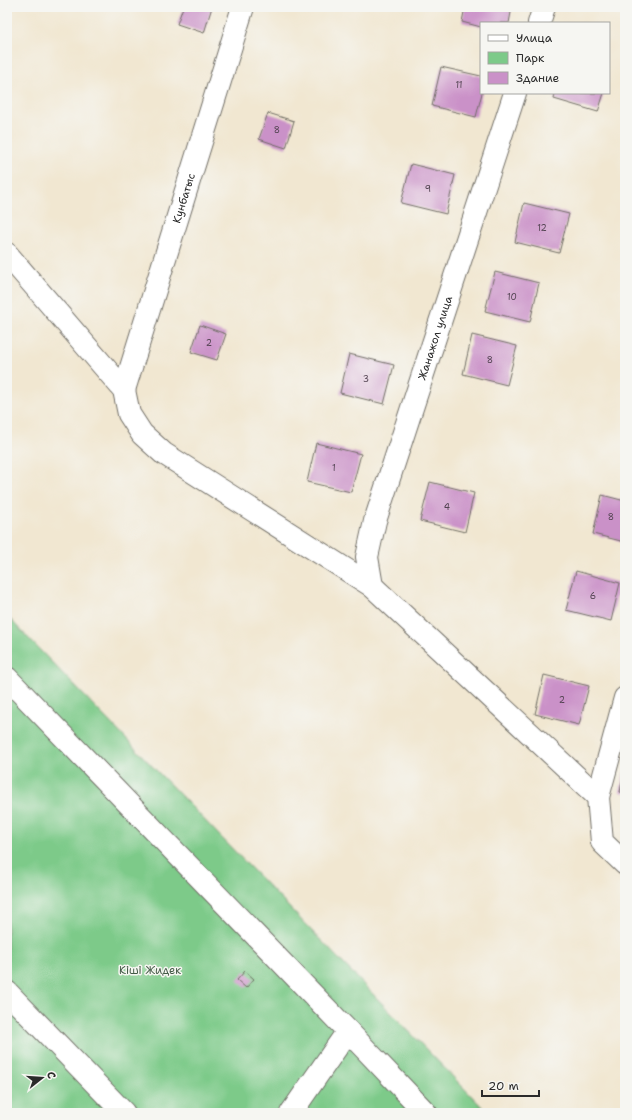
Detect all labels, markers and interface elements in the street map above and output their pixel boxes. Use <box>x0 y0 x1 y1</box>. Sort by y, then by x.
legend <box>480 22 610 94</box>
text: Улица <box>516 30 553 46</box>
text: Парк <box>516 50 545 66</box>
text: Здание <box>516 70 560 86</box>
house number: 11 <box>455 79 463 91</box>
house number: 8 <box>274 124 280 136</box>
street label: Кунбатыс <box>169 171 199 225</box>
house number: 9 <box>425 183 431 195</box>
house number: 12 <box>537 222 547 234</box>
house number: 10 <box>507 291 517 303</box>
street label: Жанажол улица <box>414 294 456 382</box>
house number: 2 <box>206 337 212 349</box>
house number: 8 <box>487 354 493 366</box>
house number: 3 <box>363 373 369 385</box>
house number: 1 <box>332 462 336 474</box>
house number: 4 <box>444 501 450 513</box>
house number: 8 <box>608 511 614 523</box>
house number: 6 <box>590 590 596 602</box>
house number: 2 <box>559 694 565 706</box>
park label: Кіші Жидек <box>119 963 181 978</box>
north arrow <box>22 1058 62 1098</box>
text: С <box>43 1070 59 1081</box>
scale bar <box>482 1072 539 1098</box>
text: 20 m <box>488 1078 519 1094</box>

